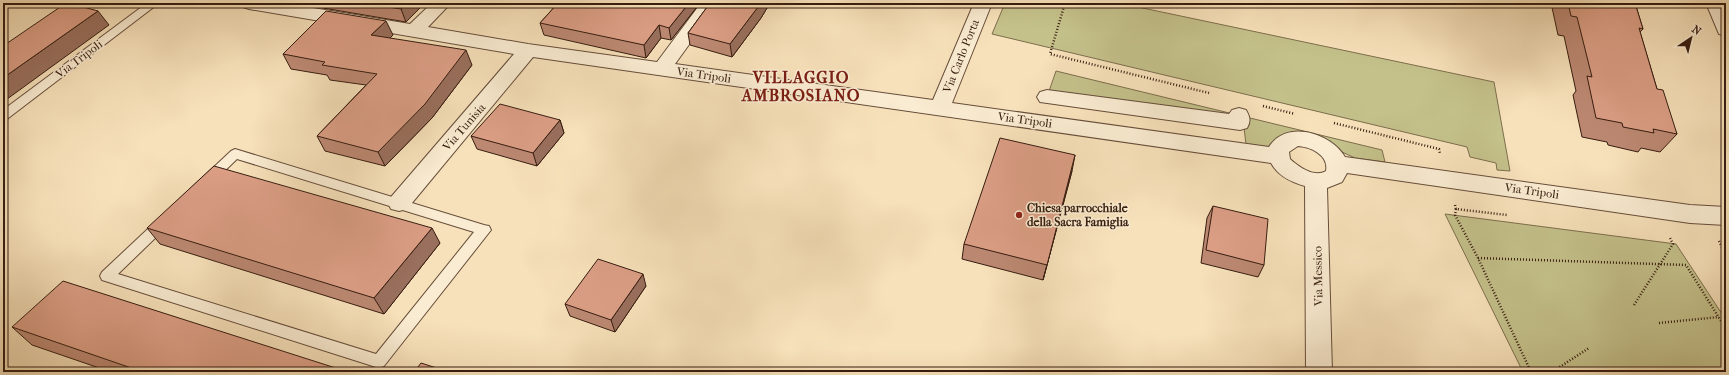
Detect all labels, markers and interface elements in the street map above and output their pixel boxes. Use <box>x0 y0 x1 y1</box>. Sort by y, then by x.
street label: Via Carlo Porta <box>940 17 982 96</box>
north arrow <box>1671 18 1711 58</box>
text: N <box>1689 22 1704 38</box>
street label: Via Tripoli <box>52 37 105 82</box>
street label: Via Tripoli <box>675 64 733 86</box>
district label: VILLAGGIO AMBROSIANO <box>741 68 860 105</box>
street label: Via Tunisia <box>439 100 489 154</box>
street label: Via Tripoli <box>996 109 1054 131</box>
street label: Via Tripoli <box>1503 180 1561 202</box>
place label: Chiesa parrocchiale della Sacra Famiglia <box>1027 201 1129 230</box>
marker: Chiesa parrocchiale della Sacra Famiglia <box>1014 210 1024 220</box>
street label: Via Messico <box>1310 246 1326 307</box>

